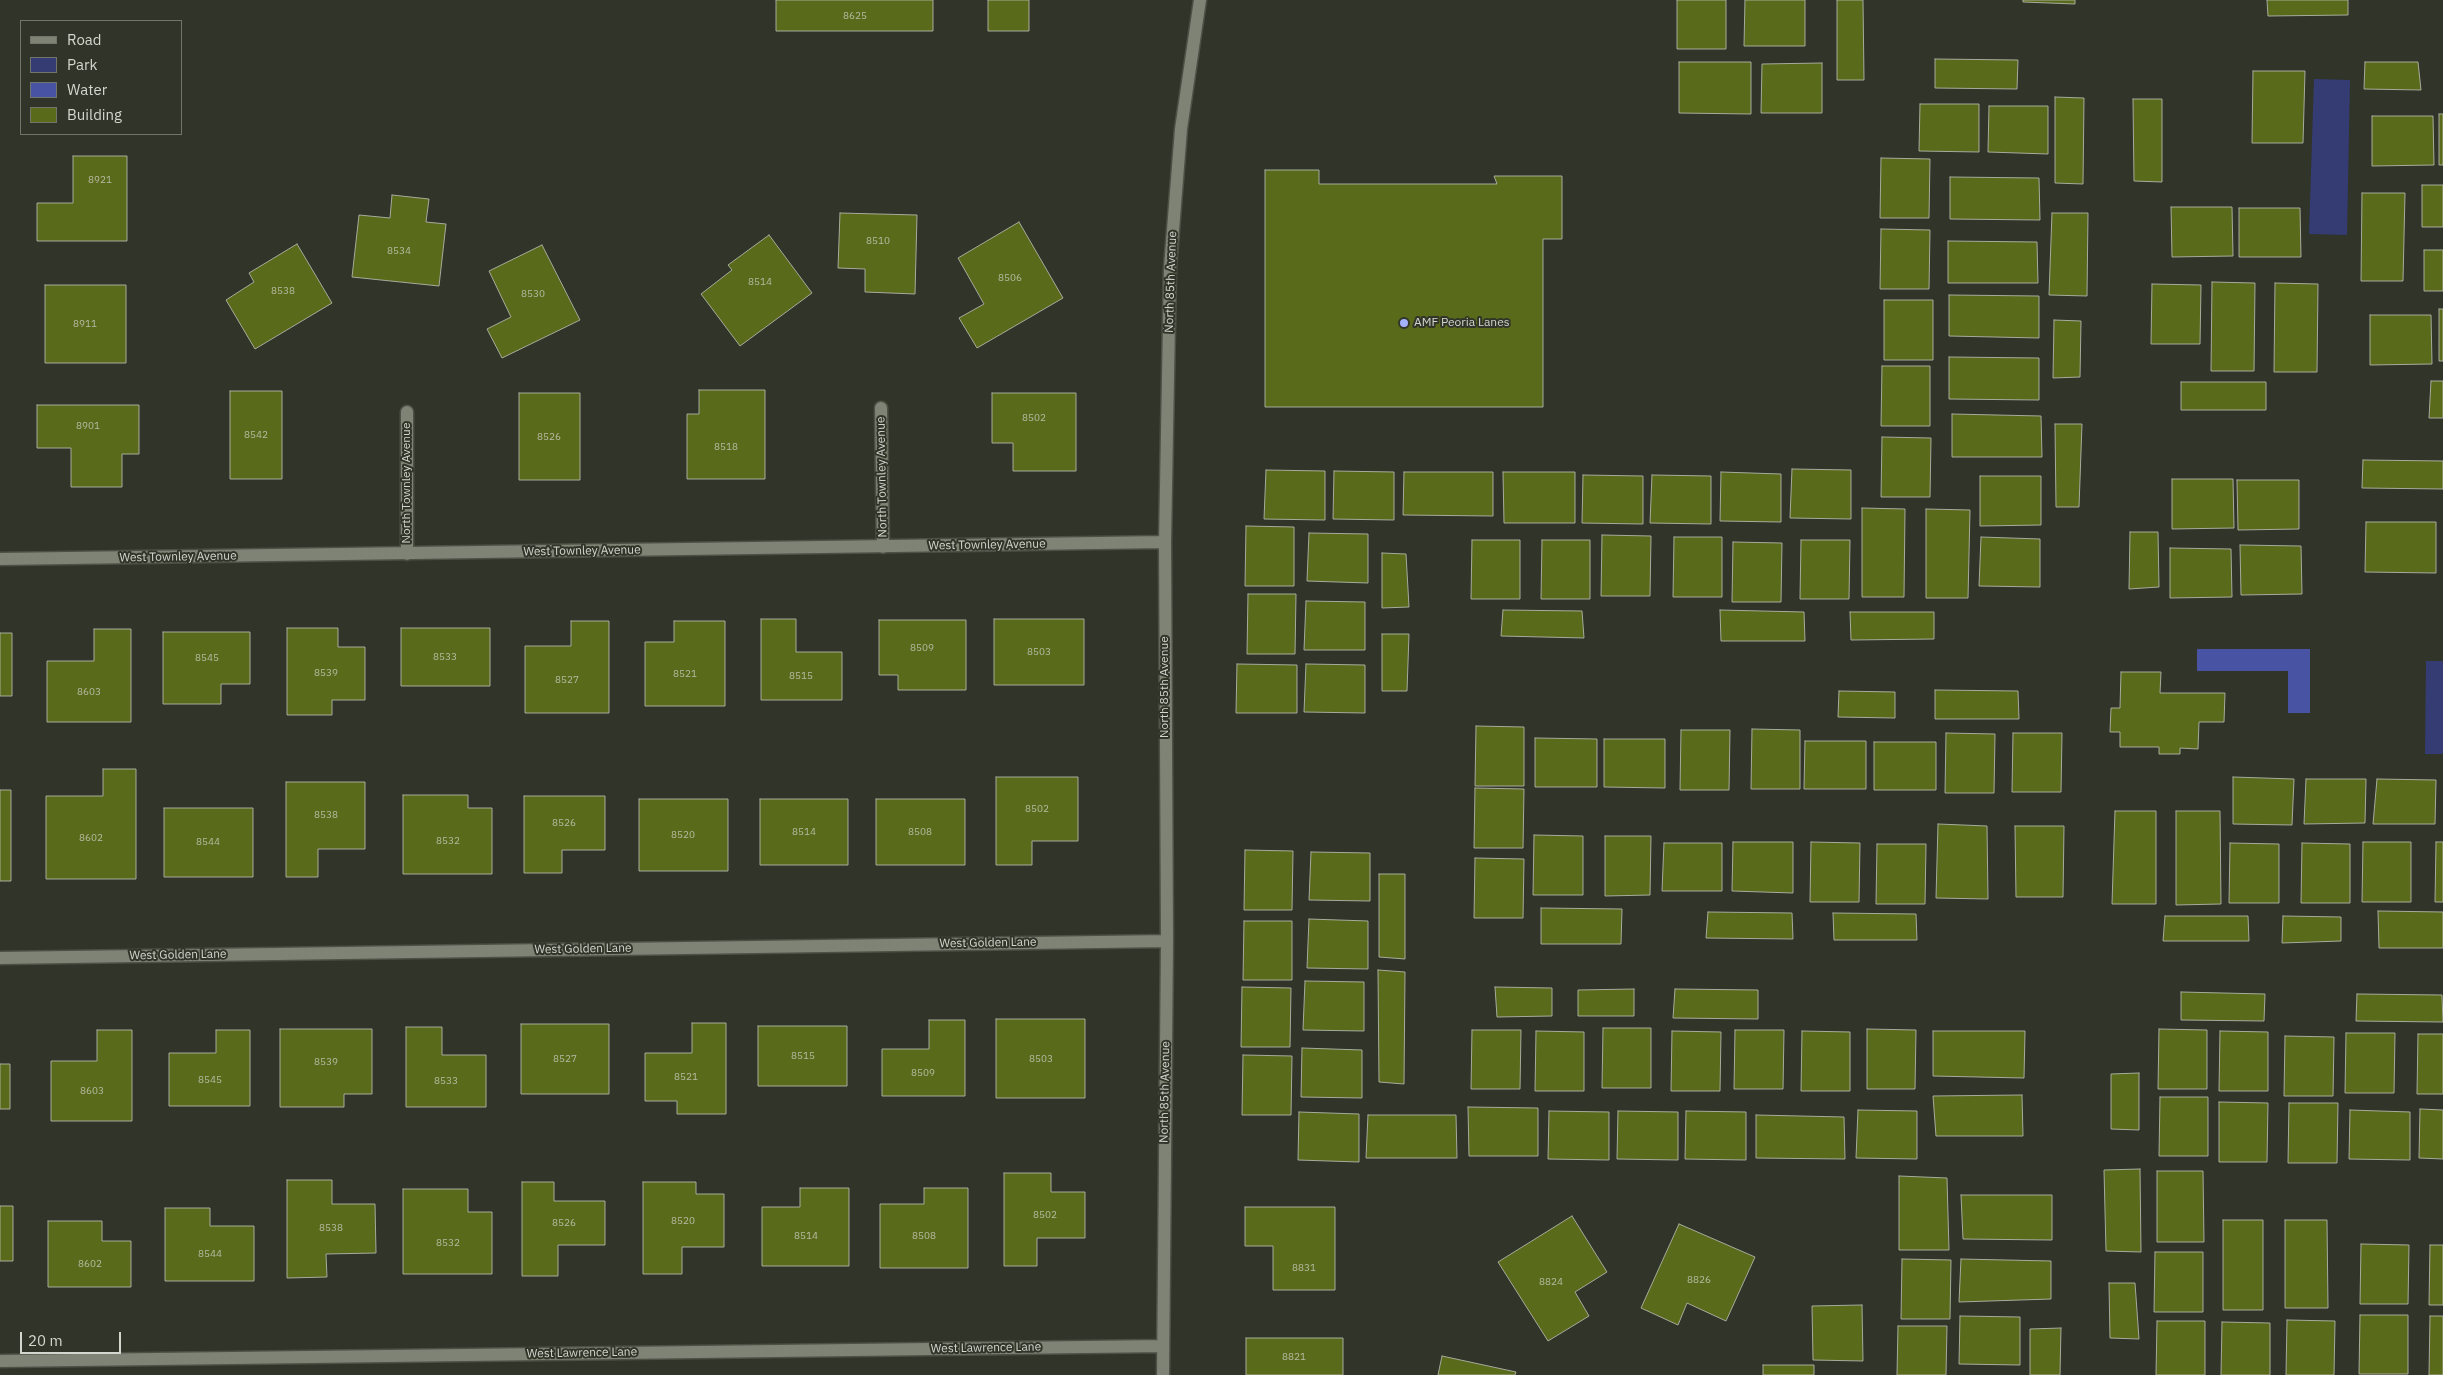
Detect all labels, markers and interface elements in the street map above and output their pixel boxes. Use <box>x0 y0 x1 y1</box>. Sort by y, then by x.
house number: 8625 <box>843 10 867 22</box>
legend <box>20 20 182 135</box>
text: Road <box>67 30 102 49</box>
text: Park <box>67 55 97 74</box>
text: Water <box>67 80 107 99</box>
text: Building <box>67 105 122 124</box>
house number: 8921 <box>88 174 112 186</box>
street label: North 85th Avenue <box>1162 231 1180 333</box>
house number: 8510 <box>866 235 890 247</box>
house number: 8534 <box>387 245 411 257</box>
house number: 8506 <box>998 272 1022 284</box>
house number: 8514 <box>748 276 772 288</box>
house number: 8538 <box>271 285 295 297</box>
house number: 8530 <box>521 288 545 300</box>
place label: AMF Peoria Lanes <box>1414 316 1510 330</box>
marker: AMF Peoria Lanes <box>1398 317 1410 329</box>
house number: 8911 <box>73 318 97 330</box>
house number: 8502 <box>1022 412 1046 424</box>
street label: North Townley Avenue <box>874 416 890 538</box>
house number: 8901 <box>76 420 100 432</box>
street label: North Townley Avenue <box>400 423 414 543</box>
house number: 8542 <box>244 429 268 441</box>
house number: 8526 <box>537 431 561 443</box>
house number: 8518 <box>714 441 738 453</box>
street label: West Townley Avenue <box>928 537 1046 553</box>
street label: West Townley Avenue <box>523 543 641 559</box>
street label: West Townley Avenue <box>119 549 237 565</box>
street label: North 85th Avenue <box>1158 636 1172 738</box>
house number: 8509 <box>910 642 934 654</box>
house number: 8503 <box>1027 646 1051 658</box>
house number: 8533 <box>433 651 457 663</box>
house number: 8545 <box>195 652 219 664</box>
house number: 8539 <box>314 667 338 679</box>
house number: 8521 <box>673 668 697 680</box>
house number: 8515 <box>789 670 813 682</box>
house number: 8527 <box>555 674 579 686</box>
house number: 8603 <box>77 686 101 698</box>
house number: 8502 <box>1025 803 1049 815</box>
house number: 8538 <box>314 809 338 821</box>
house number: 8526 <box>552 817 576 829</box>
house number: 8514 <box>792 826 816 838</box>
house number: 8508 <box>908 826 932 838</box>
house number: 8520 <box>671 829 695 841</box>
house number: 8602 <box>79 832 103 844</box>
house number: 8532 <box>436 835 460 847</box>
house number: 8544 <box>196 836 220 848</box>
street label: West Golden Lane <box>939 935 1037 951</box>
street label: West Golden Lane <box>534 941 632 957</box>
street label: West Golden Lane <box>129 947 227 963</box>
street label: North 85th Avenue <box>1157 1041 1173 1143</box>
house number: 8515 <box>791 1050 815 1062</box>
house number: 8527 <box>553 1053 577 1065</box>
house number: 8503 <box>1029 1053 1053 1065</box>
house number: 8539 <box>314 1056 338 1068</box>
house number: 8509 <box>911 1067 935 1079</box>
house number: 8521 <box>674 1071 698 1083</box>
house number: 8545 <box>198 1074 222 1086</box>
house number: 8533 <box>434 1075 458 1087</box>
house number: 8603 <box>80 1085 104 1097</box>
house number: 8502 <box>1033 1209 1057 1221</box>
house number: 8520 <box>671 1215 695 1227</box>
house number: 8526 <box>552 1217 576 1229</box>
house number: 8538 <box>319 1222 343 1234</box>
house number: 8514 <box>794 1230 818 1242</box>
house number: 8508 <box>912 1230 936 1242</box>
house number: 8532 <box>436 1237 460 1249</box>
house number: 8544 <box>198 1248 222 1260</box>
house number: 8602 <box>78 1258 102 1270</box>
house number: 8831 <box>1292 1262 1316 1274</box>
house number: 8826 <box>1687 1274 1711 1286</box>
house number: 8824 <box>1539 1276 1563 1288</box>
scale bar <box>22 1322 124 1354</box>
text: 20 m <box>28 1331 63 1350</box>
street label: West Lawrence Lane <box>931 1340 1041 1356</box>
street label: West Lawrence Lane <box>527 1345 637 1361</box>
house number: 8821 <box>1282 1351 1306 1363</box>

